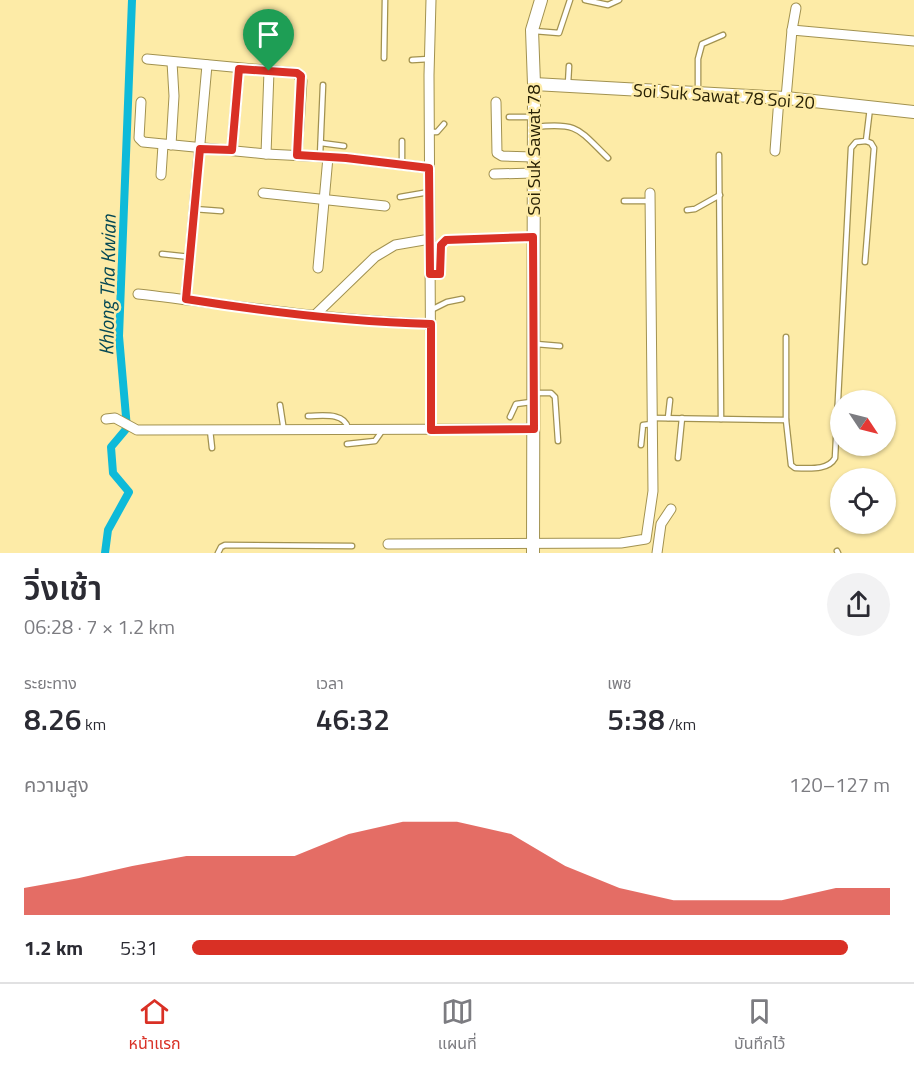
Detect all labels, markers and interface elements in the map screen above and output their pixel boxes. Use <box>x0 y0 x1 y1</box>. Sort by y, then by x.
pin <box>243 9 294 71</box>
icon: arrive <box>252 18 285 51</box>
street label: Soi Suk Sawat 78 Soi 20 <box>632 76 816 116</box>
street label: Soi Suk Sawat 78 <box>520 85 547 215</box>
water label: Khlong Tha Kwian <box>90 213 124 356</box>
north arrow <box>830 390 896 456</box>
map controls <box>830 390 896 534</box>
button: locate <box>830 468 896 534</box>
text: วิ่งเช้า <box>24 563 102 613</box>
button: share <box>827 573 890 636</box>
text: 06:28 · 7 × 1.2 km <box>24 611 175 642</box>
text: ระยะทาง <box>24 671 77 695</box>
text: เวลา <box>316 671 344 695</box>
text: เพซ <box>607 671 632 695</box>
text: 8.26 <box>24 696 82 742</box>
text: 46:32 <box>316 696 390 742</box>
text: 5:38 <box>607 696 665 742</box>
text: km <box>82 712 106 736</box>
text: /km <box>665 712 696 736</box>
text: ความสูง <box>24 769 89 800</box>
text: 120–127 m <box>789 769 890 800</box>
text: 1.2 km <box>24 932 83 963</box>
text: 5:31 <box>120 932 158 963</box>
tab: หน้าแรก <box>129 995 181 1056</box>
tab: แผนที่ <box>438 995 477 1056</box>
tab: บันทึกไว้ <box>734 995 785 1056</box>

